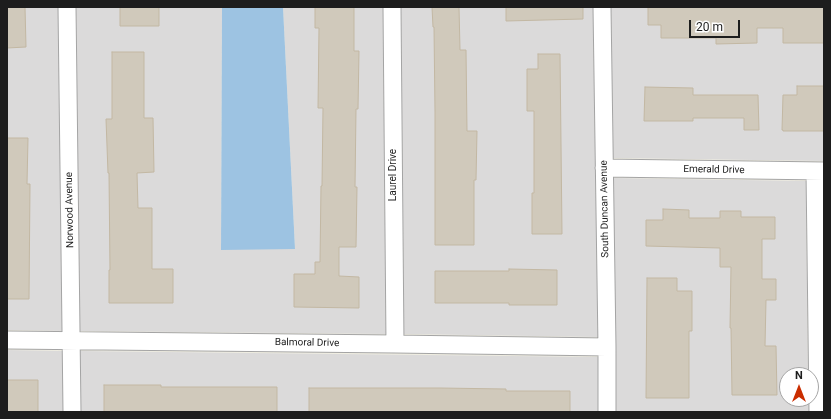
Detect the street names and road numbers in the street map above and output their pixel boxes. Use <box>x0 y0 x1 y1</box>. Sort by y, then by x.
street label: Laurel Drive <box>387 149 399 201</box>
street label: South Duncan Avenue <box>598 160 612 258</box>
street label: Emerald Drive <box>683 163 745 177</box>
street label: Norwood Avenue <box>63 172 77 248</box>
street label: Balmoral Drive <box>275 336 339 350</box>

